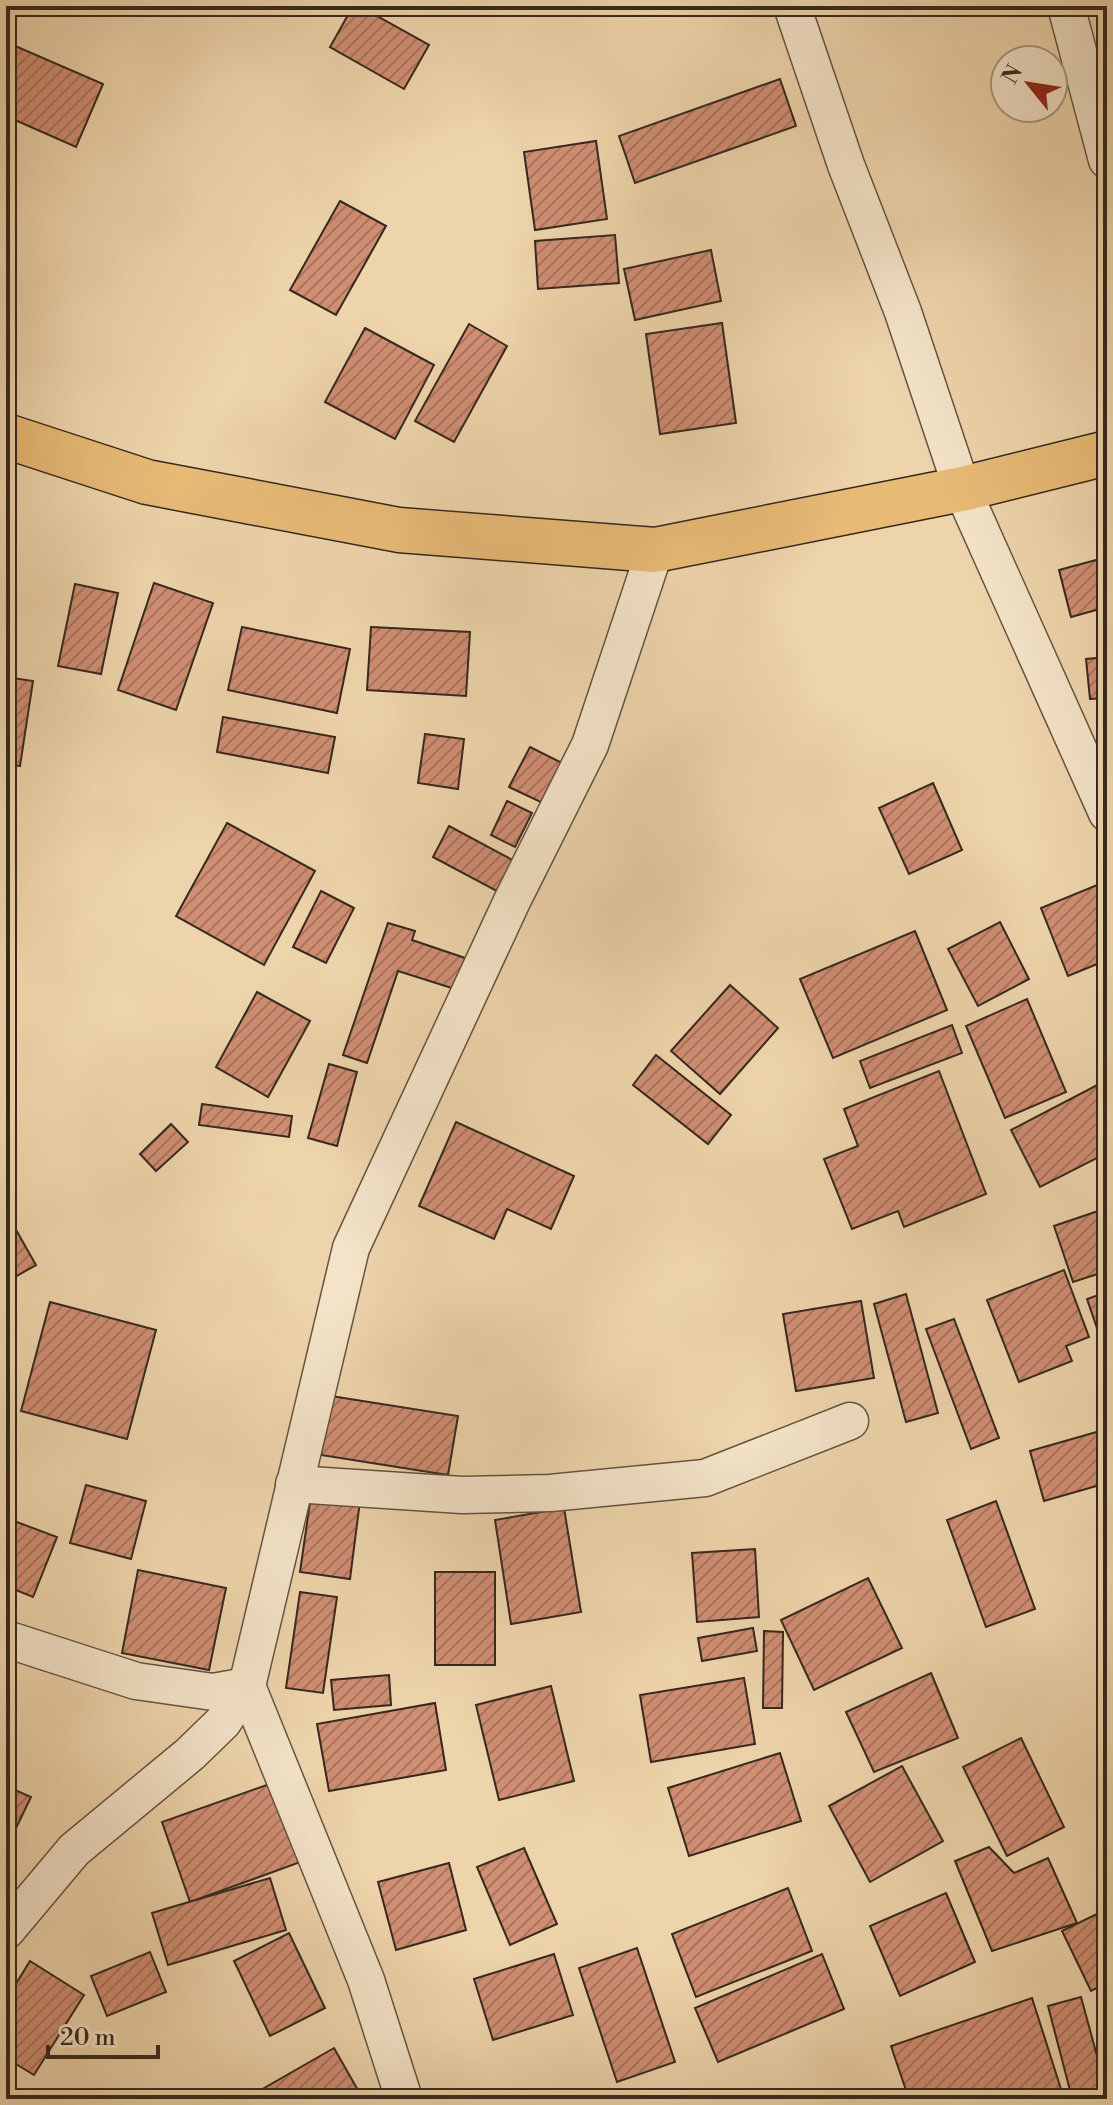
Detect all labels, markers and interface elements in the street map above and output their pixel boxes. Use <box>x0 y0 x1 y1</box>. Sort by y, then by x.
north arrow <box>989 44 1069 124</box>
text: N <box>997 60 1029 89</box>
scale bar <box>48 2009 158 2059</box>
text: 20 m <box>60 2023 116 2053</box>

